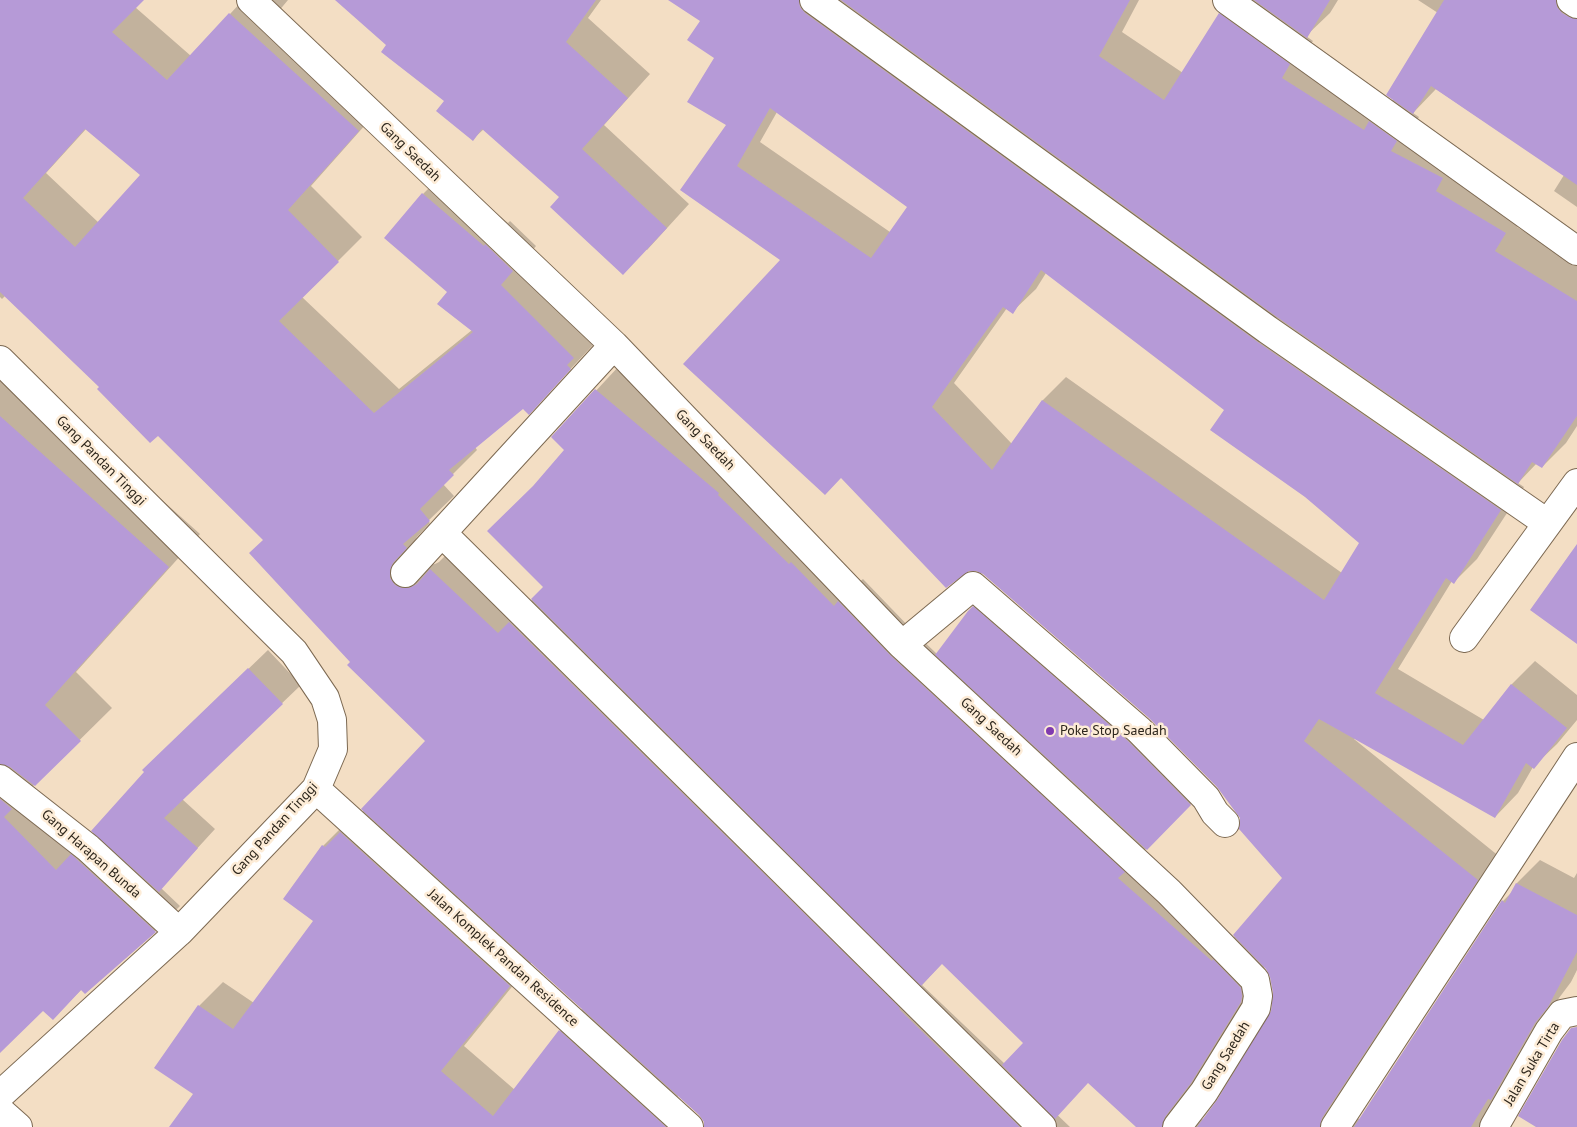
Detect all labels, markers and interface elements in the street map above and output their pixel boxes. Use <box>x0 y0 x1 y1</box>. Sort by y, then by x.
street label: Gang Saedah <box>376 119 444 185</box>
street label: Gang Saedah <box>672 406 738 474</box>
street label: Gang Pandan Tinggi <box>53 413 149 509</box>
street label: Gang Saedah <box>957 694 1025 760</box>
place label: Poke Stop Saedah <box>1060 723 1167 739</box>
marker: Poke Stop Saedah <box>1044 725 1056 737</box>
street label: Gang Pandan Tinggi <box>229 779 321 879</box>
street label: Gang Harapan Bunda <box>38 806 144 902</box>
street label: Jalan Komplek Pandan Residence <box>424 886 582 1030</box>
street label: Gang Saedah <box>1198 1018 1254 1094</box>
street label: Jalan Suka Tirta <box>1501 1019 1563 1109</box>

